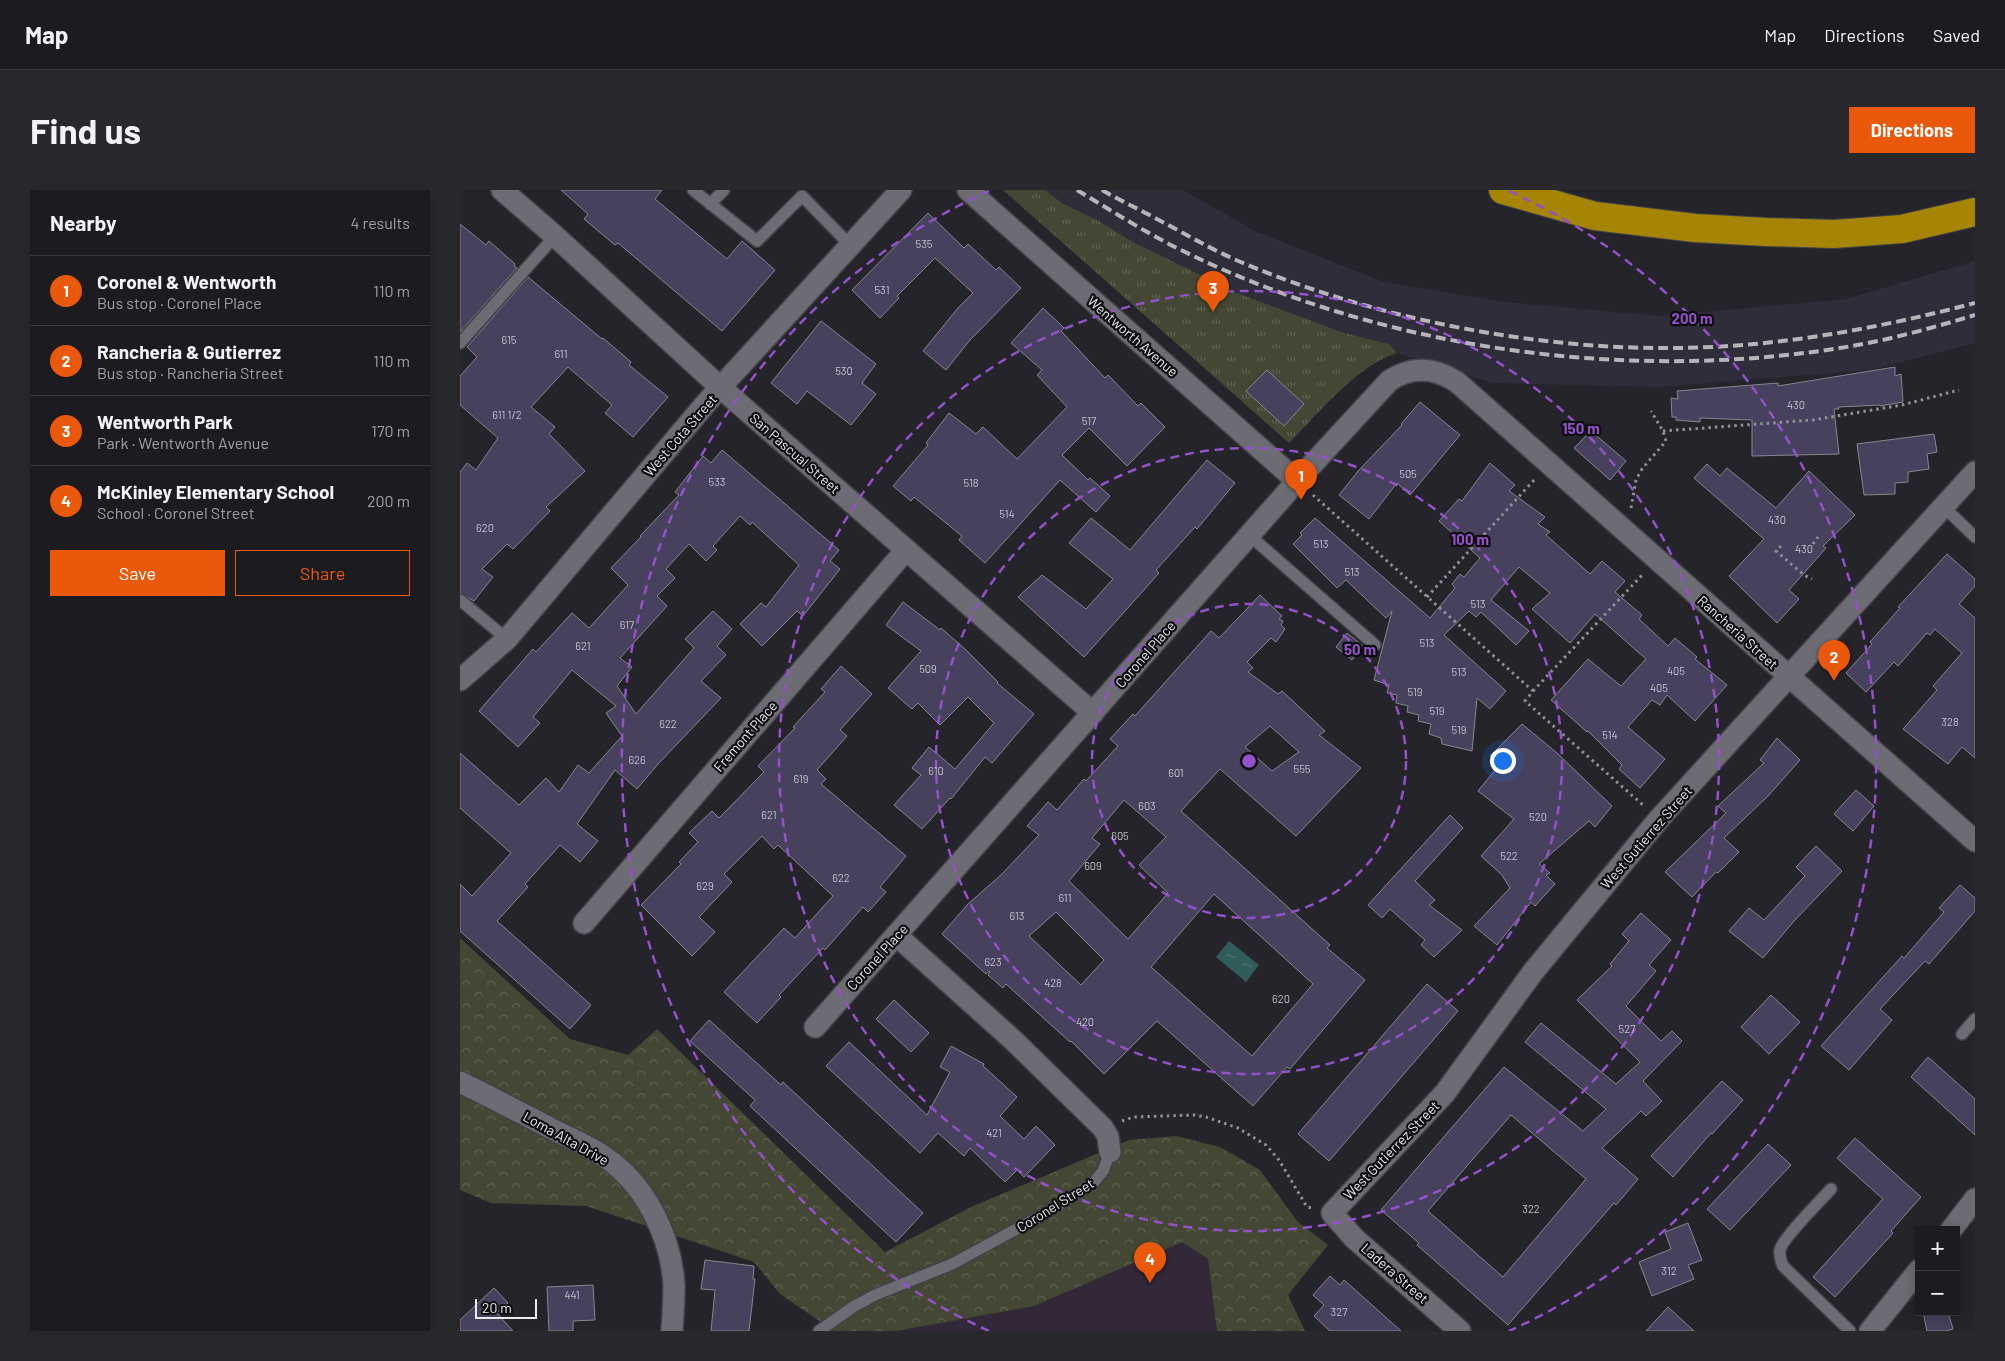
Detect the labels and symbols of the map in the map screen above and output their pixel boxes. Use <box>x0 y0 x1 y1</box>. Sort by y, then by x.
house number: 535 <box>916 237 933 250</box>
pin: 3 <box>1197 271 1229 312</box>
house number: 531 <box>874 283 890 296</box>
street label: Wentworth Avenue <box>1084 292 1182 380</box>
text: 200 m <box>1671 309 1713 327</box>
house number: 615 <box>502 333 517 346</box>
house number: 611 <box>554 347 568 360</box>
house number: 530 <box>835 364 853 377</box>
street label: West Cota Street <box>640 391 720 479</box>
house number: 430 <box>1787 398 1805 411</box>
house number: 611 1/2 <box>492 408 522 421</box>
street label: San Pascual Street <box>746 409 844 497</box>
house number: 517 <box>1082 414 1096 427</box>
text: 150 m <box>1562 419 1600 437</box>
pin: 1 <box>1285 459 1317 500</box>
house number: 505 <box>1399 467 1417 480</box>
house number: 533 <box>709 475 725 488</box>
house number: 518 <box>964 476 979 489</box>
house number: 514 <box>999 507 1015 520</box>
house number: 430 <box>1768 513 1786 526</box>
house number: 620 <box>476 521 494 534</box>
text: 100 m <box>1451 530 1489 548</box>
house number: 513 <box>1314 537 1328 550</box>
house number: 430 <box>1795 542 1813 555</box>
house number: 513 <box>1345 565 1359 578</box>
street label: Rancheria Street <box>1694 591 1782 673</box>
house number: 513 <box>1471 597 1485 610</box>
street label: Coronel Place <box>1111 617 1179 691</box>
house number: 617 <box>620 618 634 631</box>
house number: 513 <box>1420 636 1434 649</box>
house number: 621 <box>575 639 591 652</box>
text: 50 m <box>1344 640 1376 658</box>
pin: 2 <box>1818 640 1850 681</box>
house number: 509 <box>919 662 937 675</box>
house number: 405 <box>1667 664 1685 677</box>
house number: 513 <box>1452 665 1466 678</box>
house number: 405 <box>1650 681 1668 694</box>
house number: 519 <box>1408 685 1423 698</box>
street label: Fremont Place <box>710 697 780 775</box>
house number: 519 <box>1430 704 1445 717</box>
house number: 328 <box>1941 715 1959 728</box>
house number: 622 <box>659 717 677 730</box>
house number: 519 <box>1452 723 1467 736</box>
house number: 514 <box>1602 728 1618 741</box>
your location <box>1490 748 1516 774</box>
centre of rings <box>1240 752 1258 770</box>
house number: 626 <box>628 753 646 766</box>
house number: 555 <box>1294 762 1311 775</box>
house number: 610 <box>928 764 944 777</box>
house number: 601 <box>1168 766 1184 779</box>
house number: 619 <box>793 772 809 785</box>
street label: West Gutierrez Street <box>1597 782 1695 892</box>
house number: 603 <box>1138 799 1156 812</box>
house number: 621 <box>761 808 777 821</box>
house number: 520 <box>1529 810 1547 823</box>
house number: 605 <box>1111 829 1129 842</box>
house number: 522 <box>1500 849 1518 862</box>
house number: 609 <box>1084 859 1102 872</box>
house number: 622 <box>832 871 850 884</box>
house number: 629 <box>696 879 714 892</box>
house number: 611 <box>1058 891 1072 904</box>
house number: 613 <box>1010 909 1024 922</box>
street label: Coronel Place <box>843 920 911 994</box>
house number: 623 <box>984 955 1002 968</box>
house number: 428 <box>1044 976 1062 989</box>
house number: 620 <box>1272 992 1290 1005</box>
house number: 420 <box>1076 1015 1094 1028</box>
house number: 527 <box>1619 1022 1635 1035</box>
street label: West Gutierrez Street <box>1340 1097 1442 1203</box>
street label: Loma Alta Drive <box>520 1108 612 1168</box>
house number: 421 <box>986 1126 1002 1139</box>
street label: Coronel Street <box>1013 1174 1097 1236</box>
house number: 322 <box>1522 1202 1540 1215</box>
street label: Ladera Street <box>1358 1239 1432 1307</box>
pin: 4 <box>1134 1242 1166 1283</box>
house number: 312 <box>1661 1264 1677 1277</box>
house number: 441 <box>565 1288 579 1301</box>
scale bar <box>475 1296 538 1319</box>
house number: 327 <box>1331 1305 1347 1318</box>

